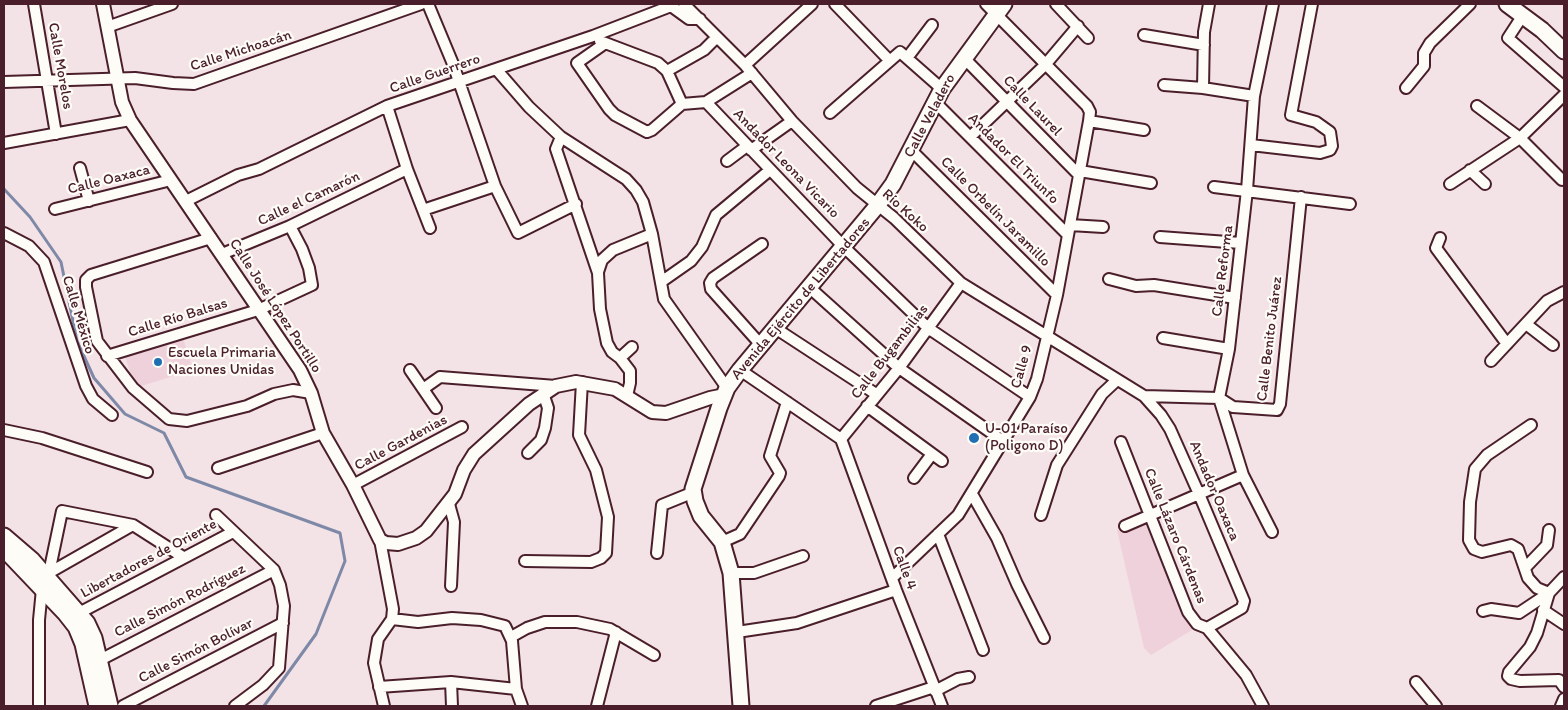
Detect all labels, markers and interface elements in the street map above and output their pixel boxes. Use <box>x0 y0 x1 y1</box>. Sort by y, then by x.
street label: Calle Morelos <box>44 21 76 111</box>
street label: Calle Michoacán <box>188 26 294 76</box>
street label: Calle Guerrero <box>387 50 483 98</box>
street label: Calle Veladero <box>900 71 960 161</box>
street label: Calle Laurel <box>999 72 1065 140</box>
street label: Andador Leona Vicario <box>729 106 843 222</box>
street label: Andador El Triunfo <box>964 110 1062 208</box>
street label: Calle Orbelín Jaramillo <box>936 153 1054 271</box>
street label: Calle Oaxaca <box>66 161 152 199</box>
street label: Calle el Camarón <box>255 167 363 231</box>
street label: Río Koko <box>878 185 932 237</box>
street label: Avenida Ejército de Libertadores <box>728 214 874 384</box>
street label: Calle Reforma <box>1208 224 1238 318</box>
street label: Calle José López Portillo <box>225 236 325 376</box>
street label: Calle México <box>58 274 98 356</box>
street label: Calle Benito Juárez <box>1253 276 1287 402</box>
street label: Calle Río Balsas <box>126 294 230 342</box>
street label: Calle Bugambilias <box>847 301 933 403</box>
street label: Calle 9 <box>1007 343 1037 391</box>
place label: Escuela Primaria Naciones Unidas <box>168 344 276 379</box>
marker: Escuela Primaria Naciones Unidas <box>152 356 164 368</box>
street label: Calle Gardenias <box>352 411 450 475</box>
place label: U-01 Paraíso (Poligono D) <box>985 420 1068 455</box>
marker: U-01 Paraíso (Poligono D) <box>967 431 981 445</box>
street label: Andador Oaxaca <box>1185 438 1243 544</box>
street label: Calle Lázaro Cárdenas <box>1140 466 1210 606</box>
street label: Libertadores de Oriente <box>78 515 220 603</box>
street label: Calle 4 <box>888 544 920 592</box>
street label: Calle Simón Rodríguez <box>111 560 249 642</box>
street label: Calle Simón Bolívar <box>136 614 256 688</box>

